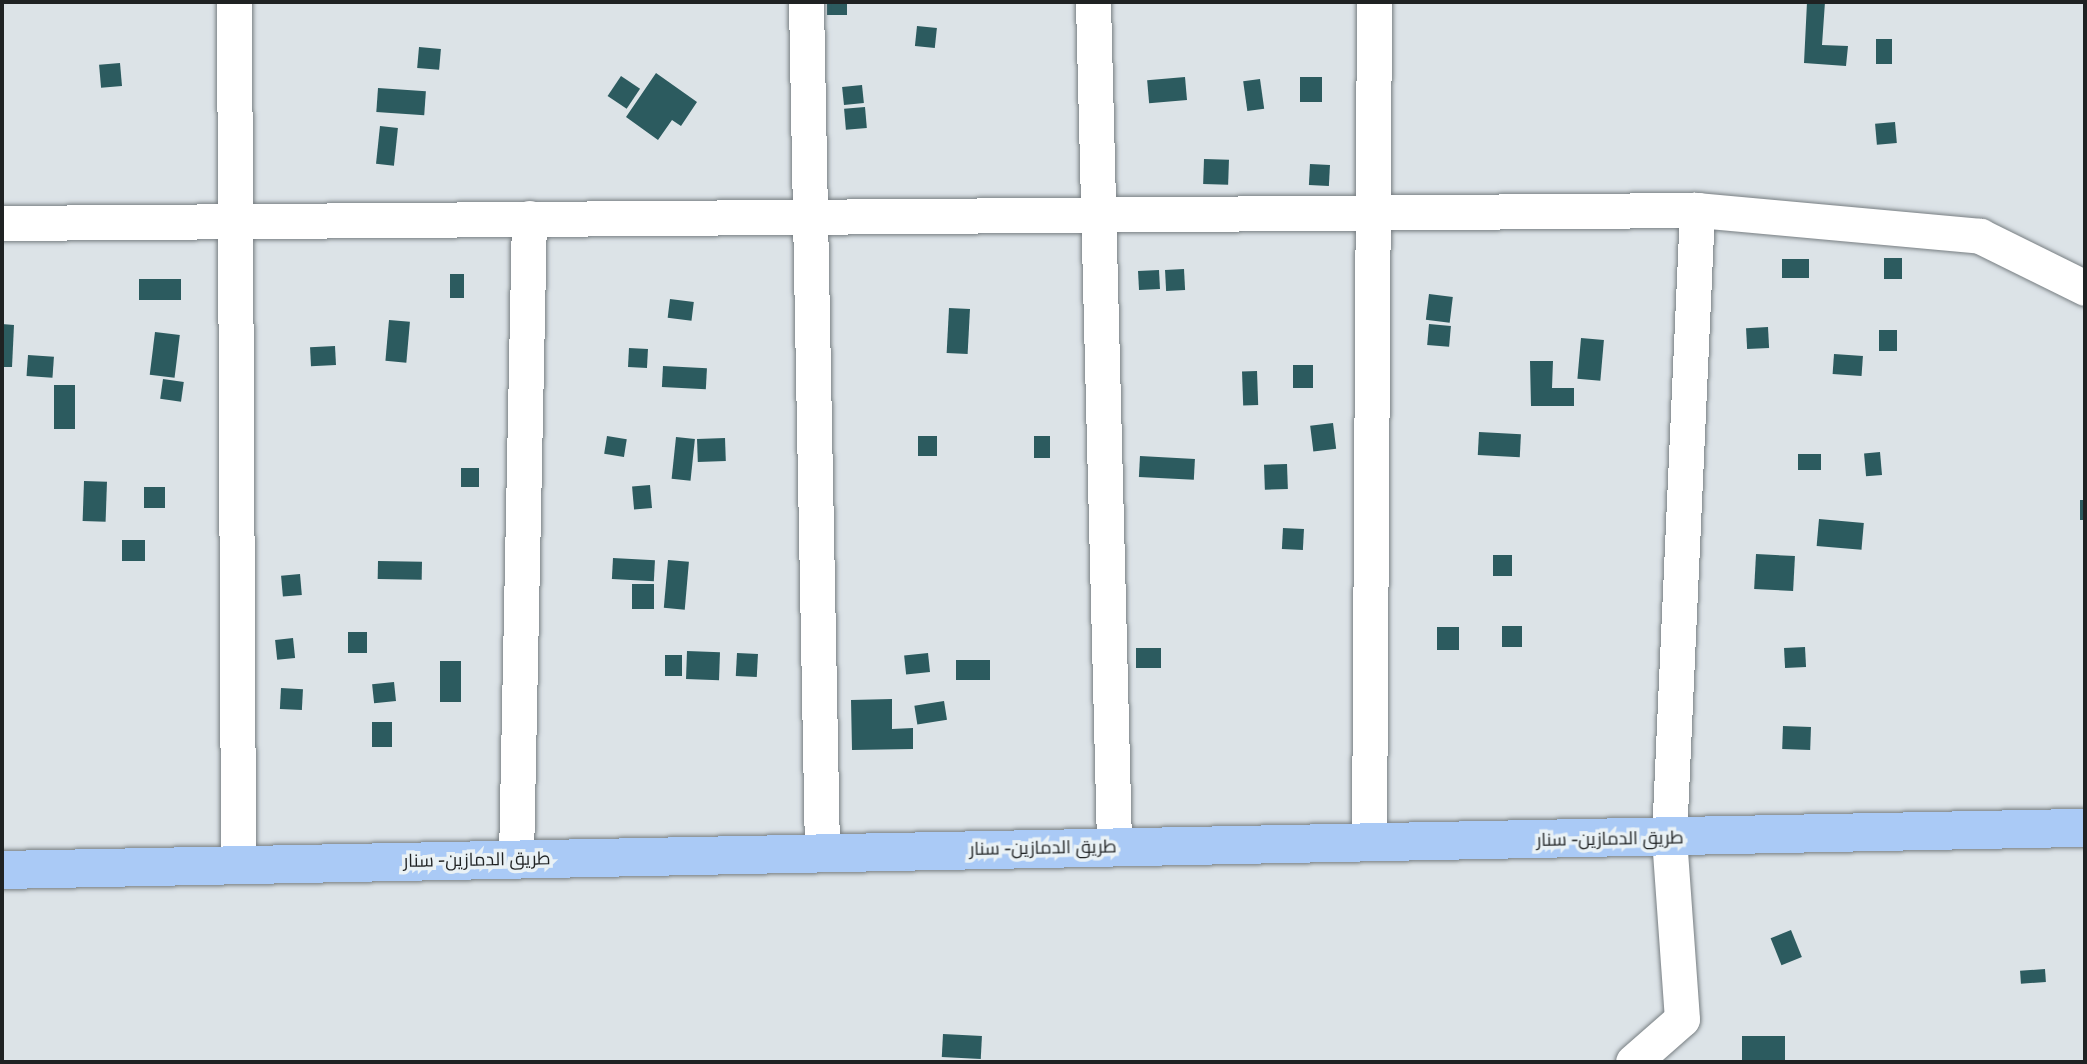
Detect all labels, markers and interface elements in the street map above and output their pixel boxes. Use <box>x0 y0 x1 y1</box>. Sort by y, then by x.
street label: طريق الدمازين- سنار <box>1536 826 1684 850</box>
street label: طريق الدمازين- سنار <box>969 835 1117 859</box>
street label: طريق الدمازين- سنار <box>403 847 551 871</box>

